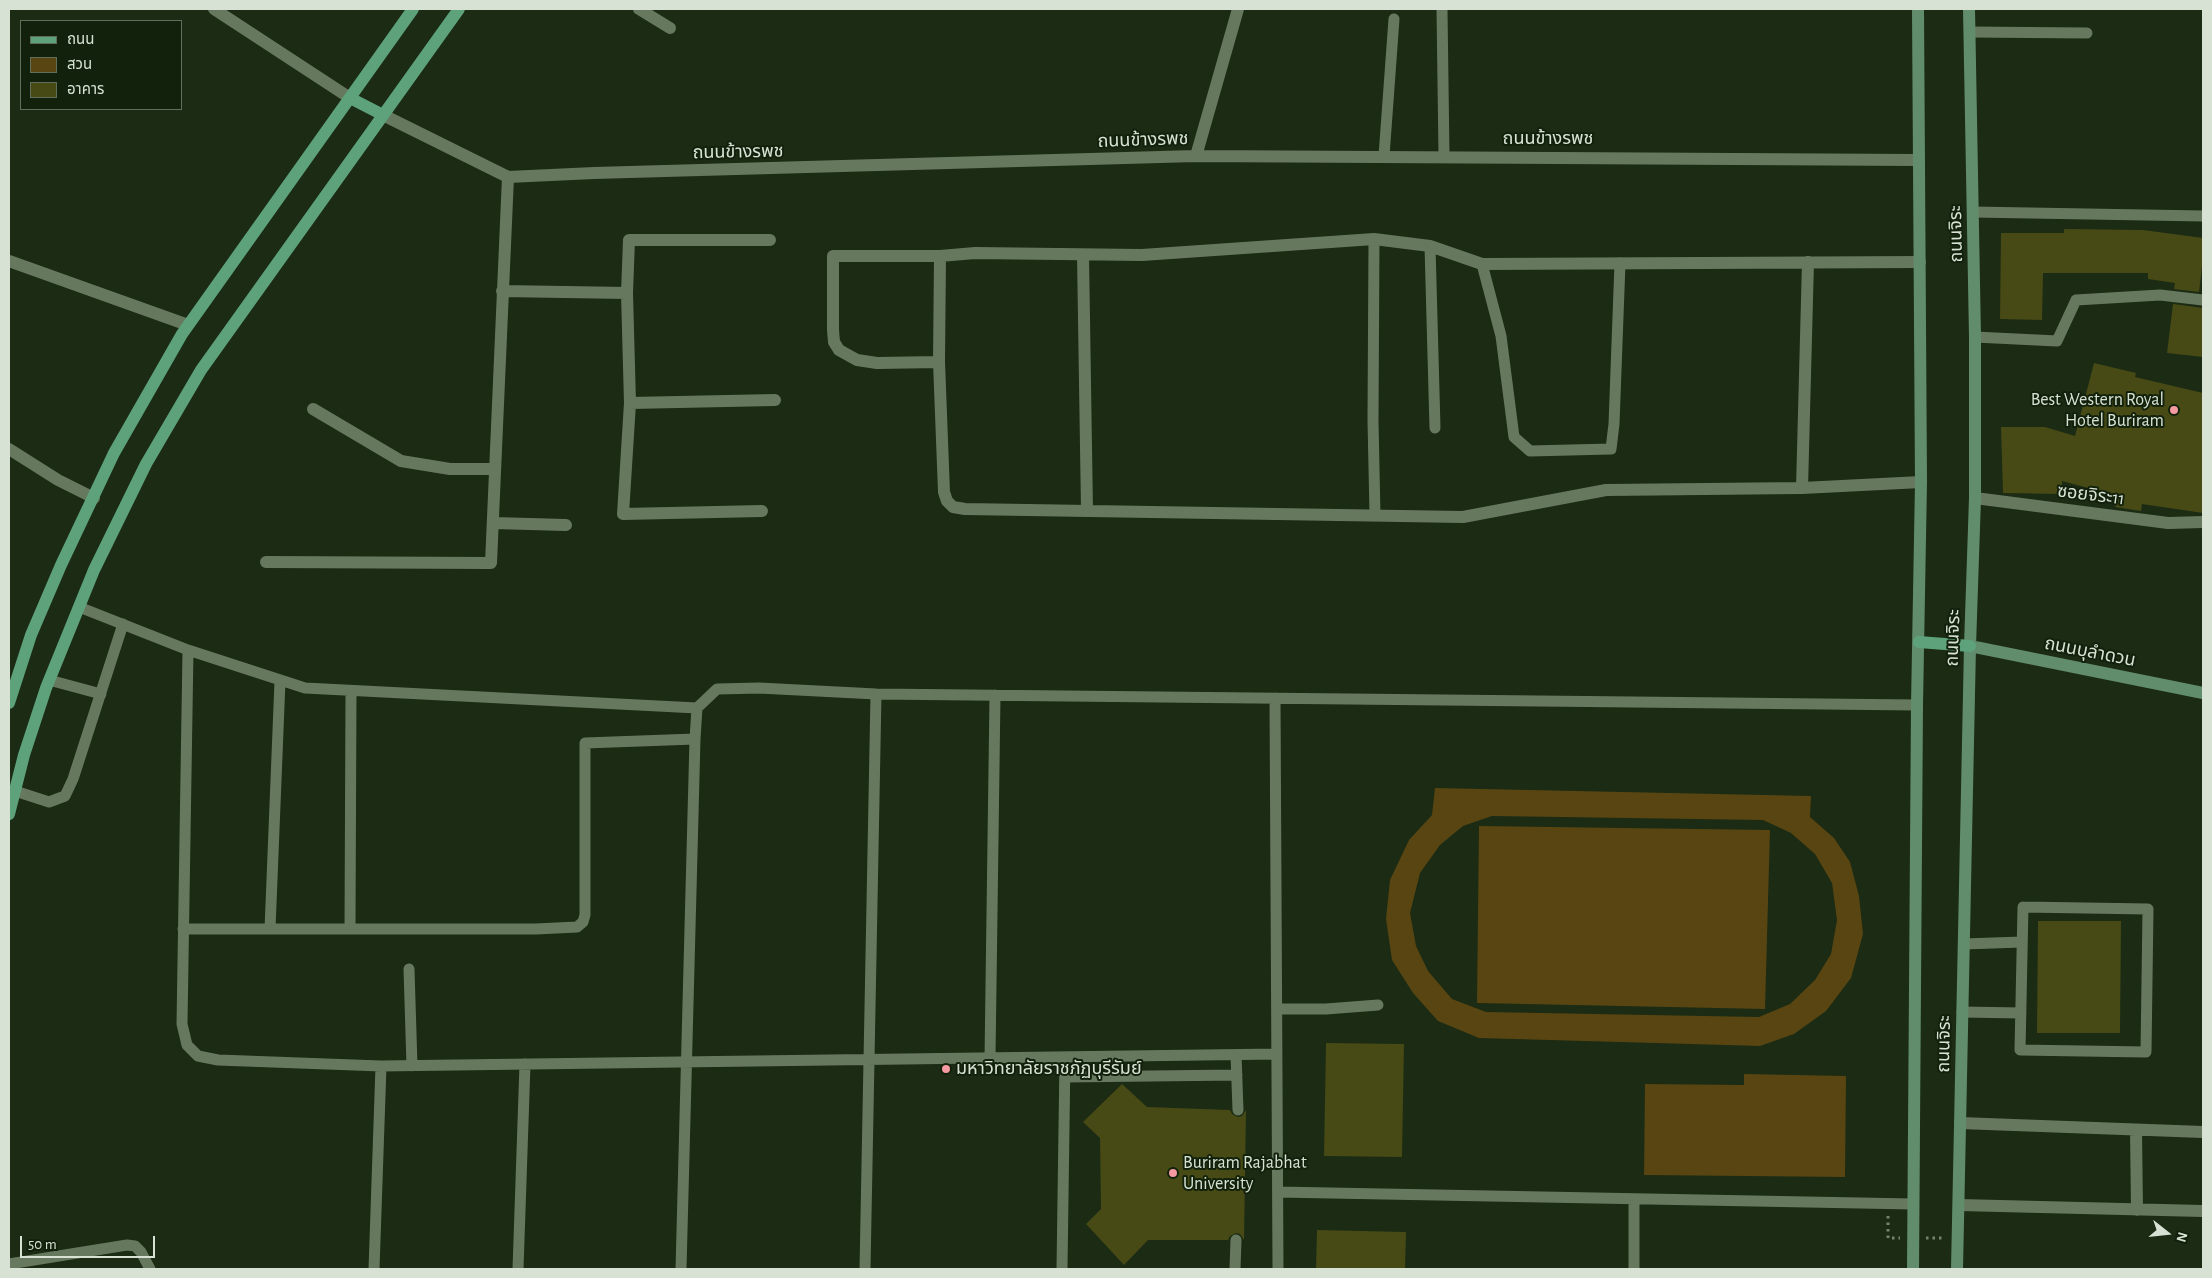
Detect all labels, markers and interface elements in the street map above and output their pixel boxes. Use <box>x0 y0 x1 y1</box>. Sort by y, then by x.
legend <box>20 20 182 110</box>
text: ถนน <box>67 32 94 47</box>
text: สวน <box>67 57 92 72</box>
text: อาคาร <box>67 82 104 97</box>
street label: ถนนข้างรพช <box>1097 128 1189 152</box>
street label: ถนนข้างรพช <box>1503 128 1593 150</box>
street label: ถนนข้างรพช <box>692 140 784 164</box>
street label: ถนนจิระ <box>1945 205 1967 263</box>
place label: Best Western Royal Hotel Buriram <box>2031 389 2164 432</box>
marker: Best Western Royal Hotel Buriram <box>2168 404 2180 416</box>
street label: ซอยจิระ11 <box>2056 480 2126 510</box>
street label: ถนนจิระ <box>1941 609 1965 667</box>
street label: ถนนบุลำดวน <box>2043 633 2137 671</box>
street label: ถนนจิระ <box>1933 1015 1955 1073</box>
place label: มหาวิทยาลัยราชภัฏบุรีรัมย์ <box>956 1058 1142 1080</box>
marker: มหาวิทยาลัยราชภัฏบุรีรัมย์ <box>940 1063 952 1075</box>
place label: Buriram Rajabhat University <box>1183 1152 1307 1194</box>
marker: Buriram Rajabhat University <box>1167 1167 1179 1179</box>
north arrow <box>2142 1208 2192 1258</box>
scale bar <box>22 1226 158 1258</box>
text: N <box>2173 1231 2189 1244</box>
text: 50 m <box>28 1237 57 1252</box>

